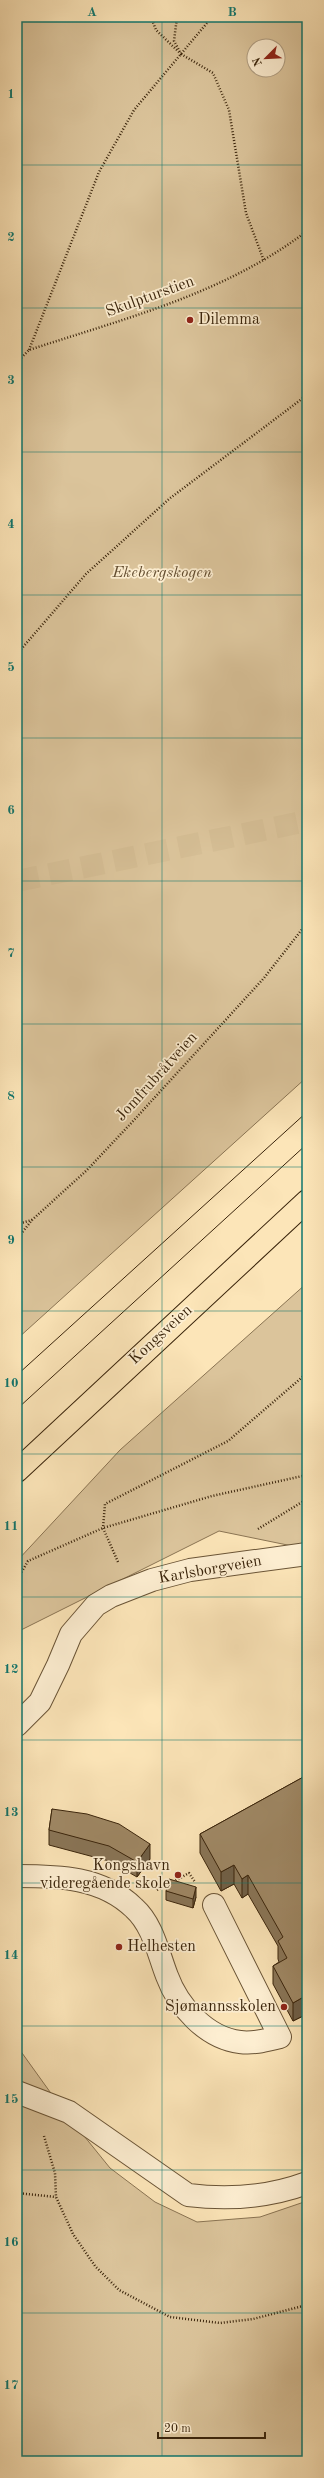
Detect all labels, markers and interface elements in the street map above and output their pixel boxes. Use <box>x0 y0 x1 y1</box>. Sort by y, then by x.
text: A <box>87 6 97 19</box>
text: B <box>227 6 237 19</box>
north arrow <box>246 38 286 78</box>
text: N <box>251 55 265 68</box>
text: 1 <box>7 88 15 101</box>
text: 2 <box>7 231 15 244</box>
street label: Skulpturstien <box>104 273 197 320</box>
place label: Dilemma <box>198 312 260 328</box>
marker: Dilemma <box>185 315 195 325</box>
text: 3 <box>7 374 15 387</box>
text: 4 <box>7 518 15 531</box>
park label: Ekebergskogen <box>111 565 212 581</box>
text: 5 <box>7 661 15 674</box>
text: 6 <box>7 804 15 817</box>
text: 7 <box>7 947 15 960</box>
street label: Jomfrubråtveien <box>113 1029 201 1124</box>
text: 8 <box>7 1090 15 1103</box>
text: 9 <box>7 1234 15 1247</box>
street label: Kongsveien <box>126 1302 196 1368</box>
text: 10 <box>3 1377 19 1390</box>
text: 11 <box>3 1520 19 1533</box>
street label: Karlsborgveien <box>157 1553 263 1587</box>
text: 12 <box>3 1663 19 1676</box>
text: 13 <box>3 1806 19 1819</box>
place label: Kongshavn videregående skole <box>40 1858 170 1892</box>
marker: Kongshavn videregående skole <box>173 1870 183 1880</box>
place label: Helhesten <box>127 1939 196 1955</box>
marker: Helhesten <box>114 1942 124 1952</box>
text: 14 <box>3 1949 19 1962</box>
place label: Sjømannsskolen <box>165 1999 276 2015</box>
marker: Sjømannsskolen <box>279 2002 289 2012</box>
text: 15 <box>3 2093 19 2106</box>
text: 16 <box>3 2236 19 2249</box>
text: 17 <box>3 2379 19 2392</box>
scale bar <box>158 2414 265 2440</box>
text: 20 m <box>164 2423 191 2435</box>

